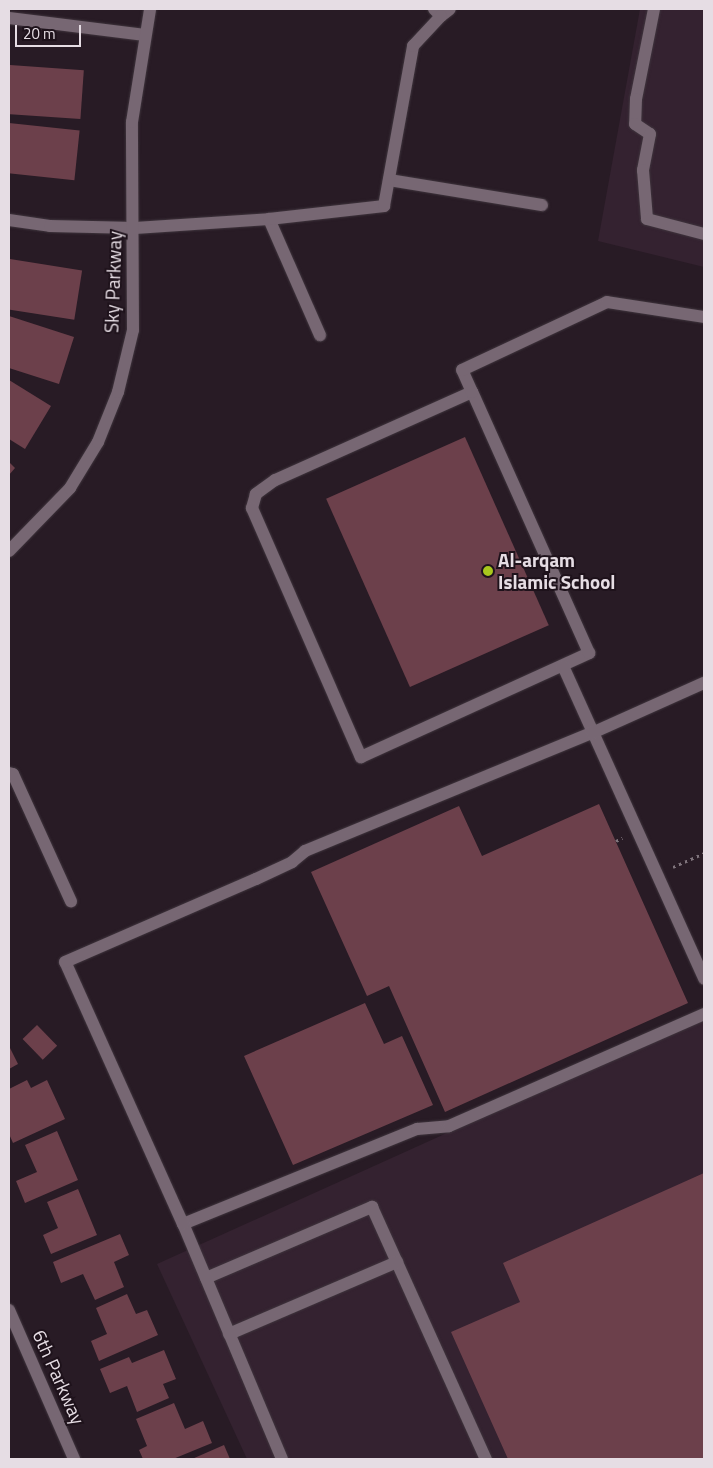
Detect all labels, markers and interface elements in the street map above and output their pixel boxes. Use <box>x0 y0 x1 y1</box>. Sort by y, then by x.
scale bar <box>18 15 84 47</box>
text: 20 m <box>23 22 56 45</box>
street label: Sky Parkway <box>100 231 126 333</box>
place label: Al-arqam Islamic School <box>498 549 615 593</box>
marker: Al-arqam Islamic School <box>482 565 494 577</box>
street label: 6th Parkway <box>28 1326 90 1428</box>

